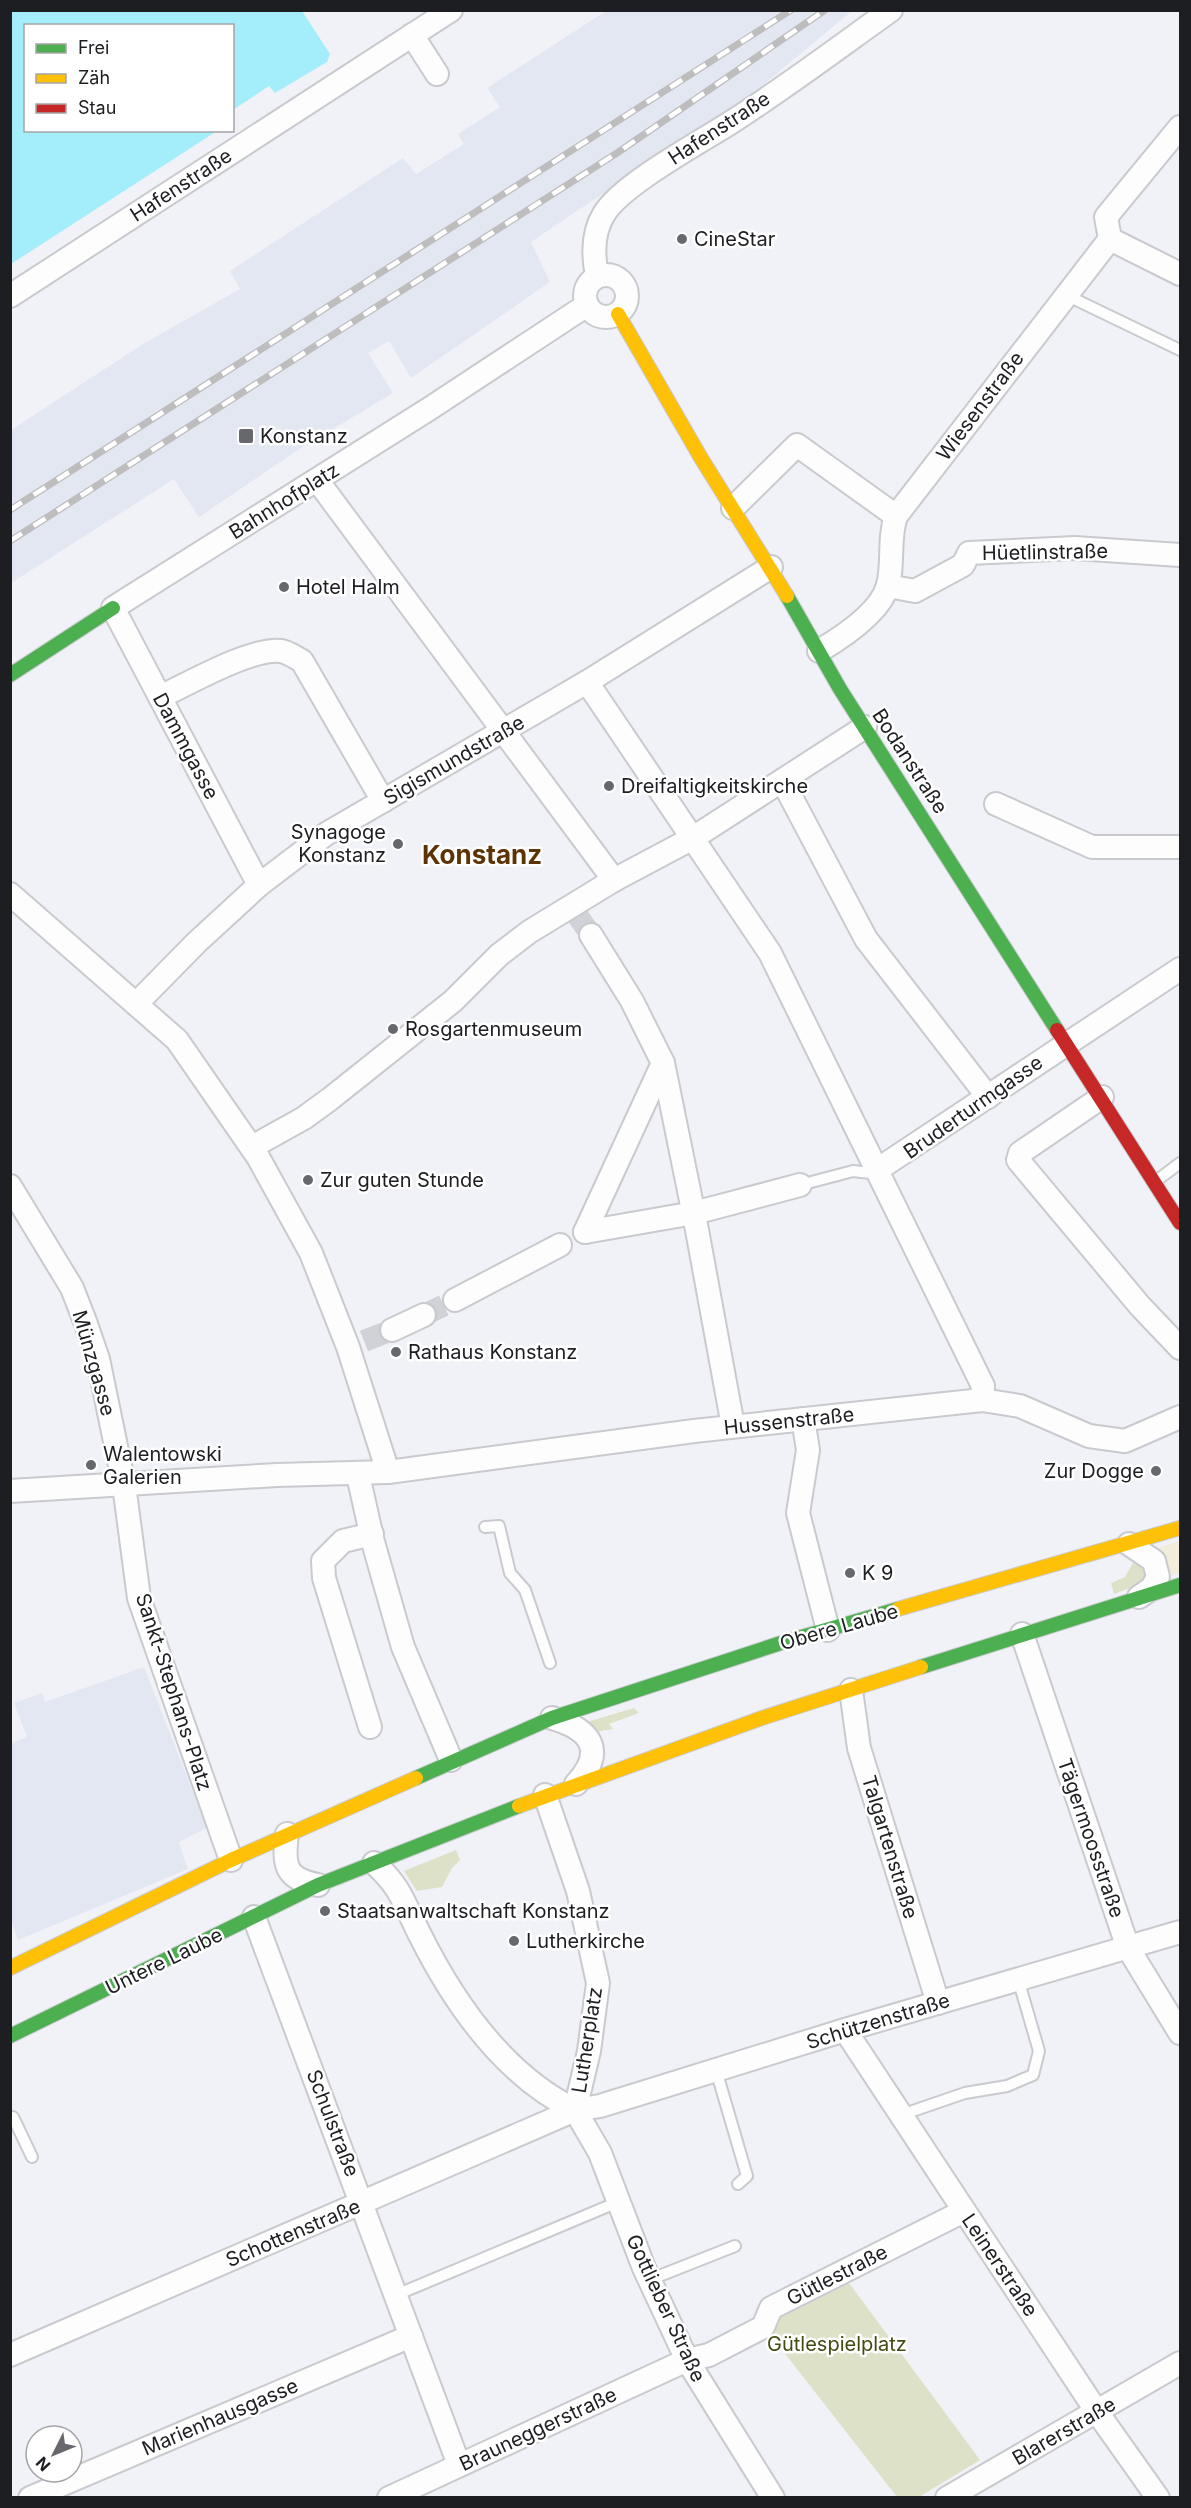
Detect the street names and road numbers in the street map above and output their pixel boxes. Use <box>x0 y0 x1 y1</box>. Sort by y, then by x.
street label: Hafenstraße <box>664 86 774 170</box>
street label: Hafenstraße <box>126 143 236 227</box>
street label: Wiesenstraße <box>931 347 1029 465</box>
street label: Bahnhofplatz <box>225 458 343 544</box>
street label: Hüetlinstraße <box>982 539 1108 565</box>
street label: Dammgasse <box>148 689 224 803</box>
street label: Bodanstraße <box>867 704 953 818</box>
street label: Sigismundstraße <box>379 710 529 810</box>
street label: Bruderturmgasse <box>899 1050 1047 1164</box>
street label: Münzgasse <box>67 1307 121 1419</box>
street label: Hussenstraße <box>723 1402 855 1440</box>
street label: Sankt-Stephans-Platz <box>131 1590 217 1794</box>
street label: Obere Laube <box>777 1599 901 1655</box>
street label: Tägermoosstraße <box>1052 1755 1130 1921</box>
street label: Talgartenstraße <box>857 1772 923 1922</box>
street label: Untere Laube <box>101 1922 227 2000</box>
street label: Lutherplatz <box>567 1985 607 2095</box>
street label: Schützenstraße <box>803 1988 953 2054</box>
street label: Schulstraße <box>302 2066 364 2180</box>
street label: Schottenstraße <box>222 2194 364 2272</box>
street label: Leinerstraße <box>957 2209 1043 2321</box>
street label: Gottlieber Straße <box>621 2230 711 2386</box>
street label: Gütlestraße <box>783 2239 891 2311</box>
street label: Marienhausgasse <box>138 2373 302 2461</box>
street label: Brauneggerstraße <box>456 2382 620 2476</box>
street label: Blarerstraße <box>1008 2392 1120 2470</box>

